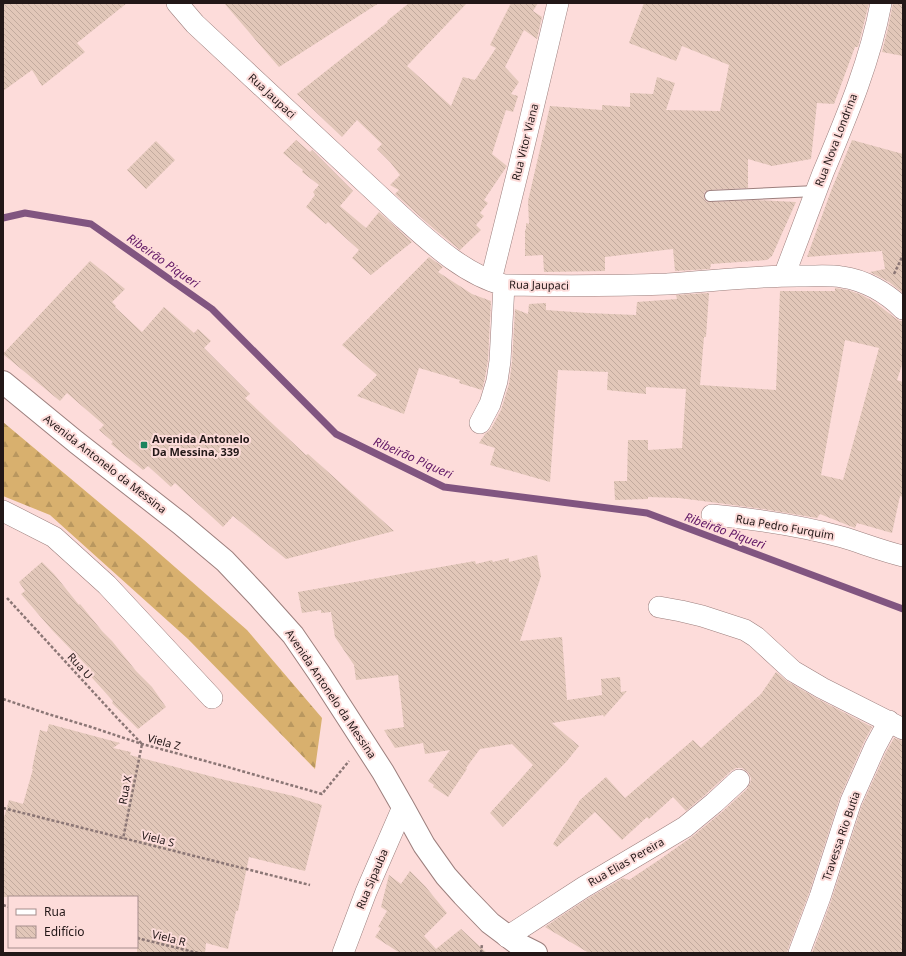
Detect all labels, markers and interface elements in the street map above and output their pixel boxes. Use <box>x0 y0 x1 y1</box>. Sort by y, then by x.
street label: Rua Jaupaci <box>245 70 299 121</box>
street label: Rua Nova Londrina <box>811 91 860 188</box>
street label: Rua Vitor Viana <box>508 102 541 182</box>
water label: Ribeirão Piqueri <box>124 229 204 292</box>
street label: Rua Jaupaci <box>509 276 569 293</box>
street label: Avenida Antonelo da Messina <box>41 411 170 516</box>
place label: Avenida Antonelo Da Messina, 339 <box>152 431 250 459</box>
water label: Ribeirão Piqueri <box>371 433 456 483</box>
marker: Avenida Antonelo Da Messina, 339 <box>139 440 149 450</box>
water label: Ribeirão Piqueri <box>682 508 769 553</box>
street label: Rua Pedro Furquim <box>735 510 835 543</box>
street label: Avenida Antonelo da Messina <box>283 626 380 761</box>
street label: Rua U <box>65 649 96 682</box>
street label: Viela Z <box>146 730 182 753</box>
street label: Rua X <box>114 774 135 806</box>
street label: Travessa Rio Butia <box>818 789 863 883</box>
street label: Viela S <box>140 827 176 850</box>
street label: Rua Elias Pereira <box>585 834 667 889</box>
street label: Rua Sipauba <box>352 846 391 911</box>
legend <box>8 896 138 948</box>
text: Rua <box>44 903 66 920</box>
text: Edifício <box>44 923 85 940</box>
street label: Viela R <box>151 926 188 949</box>

